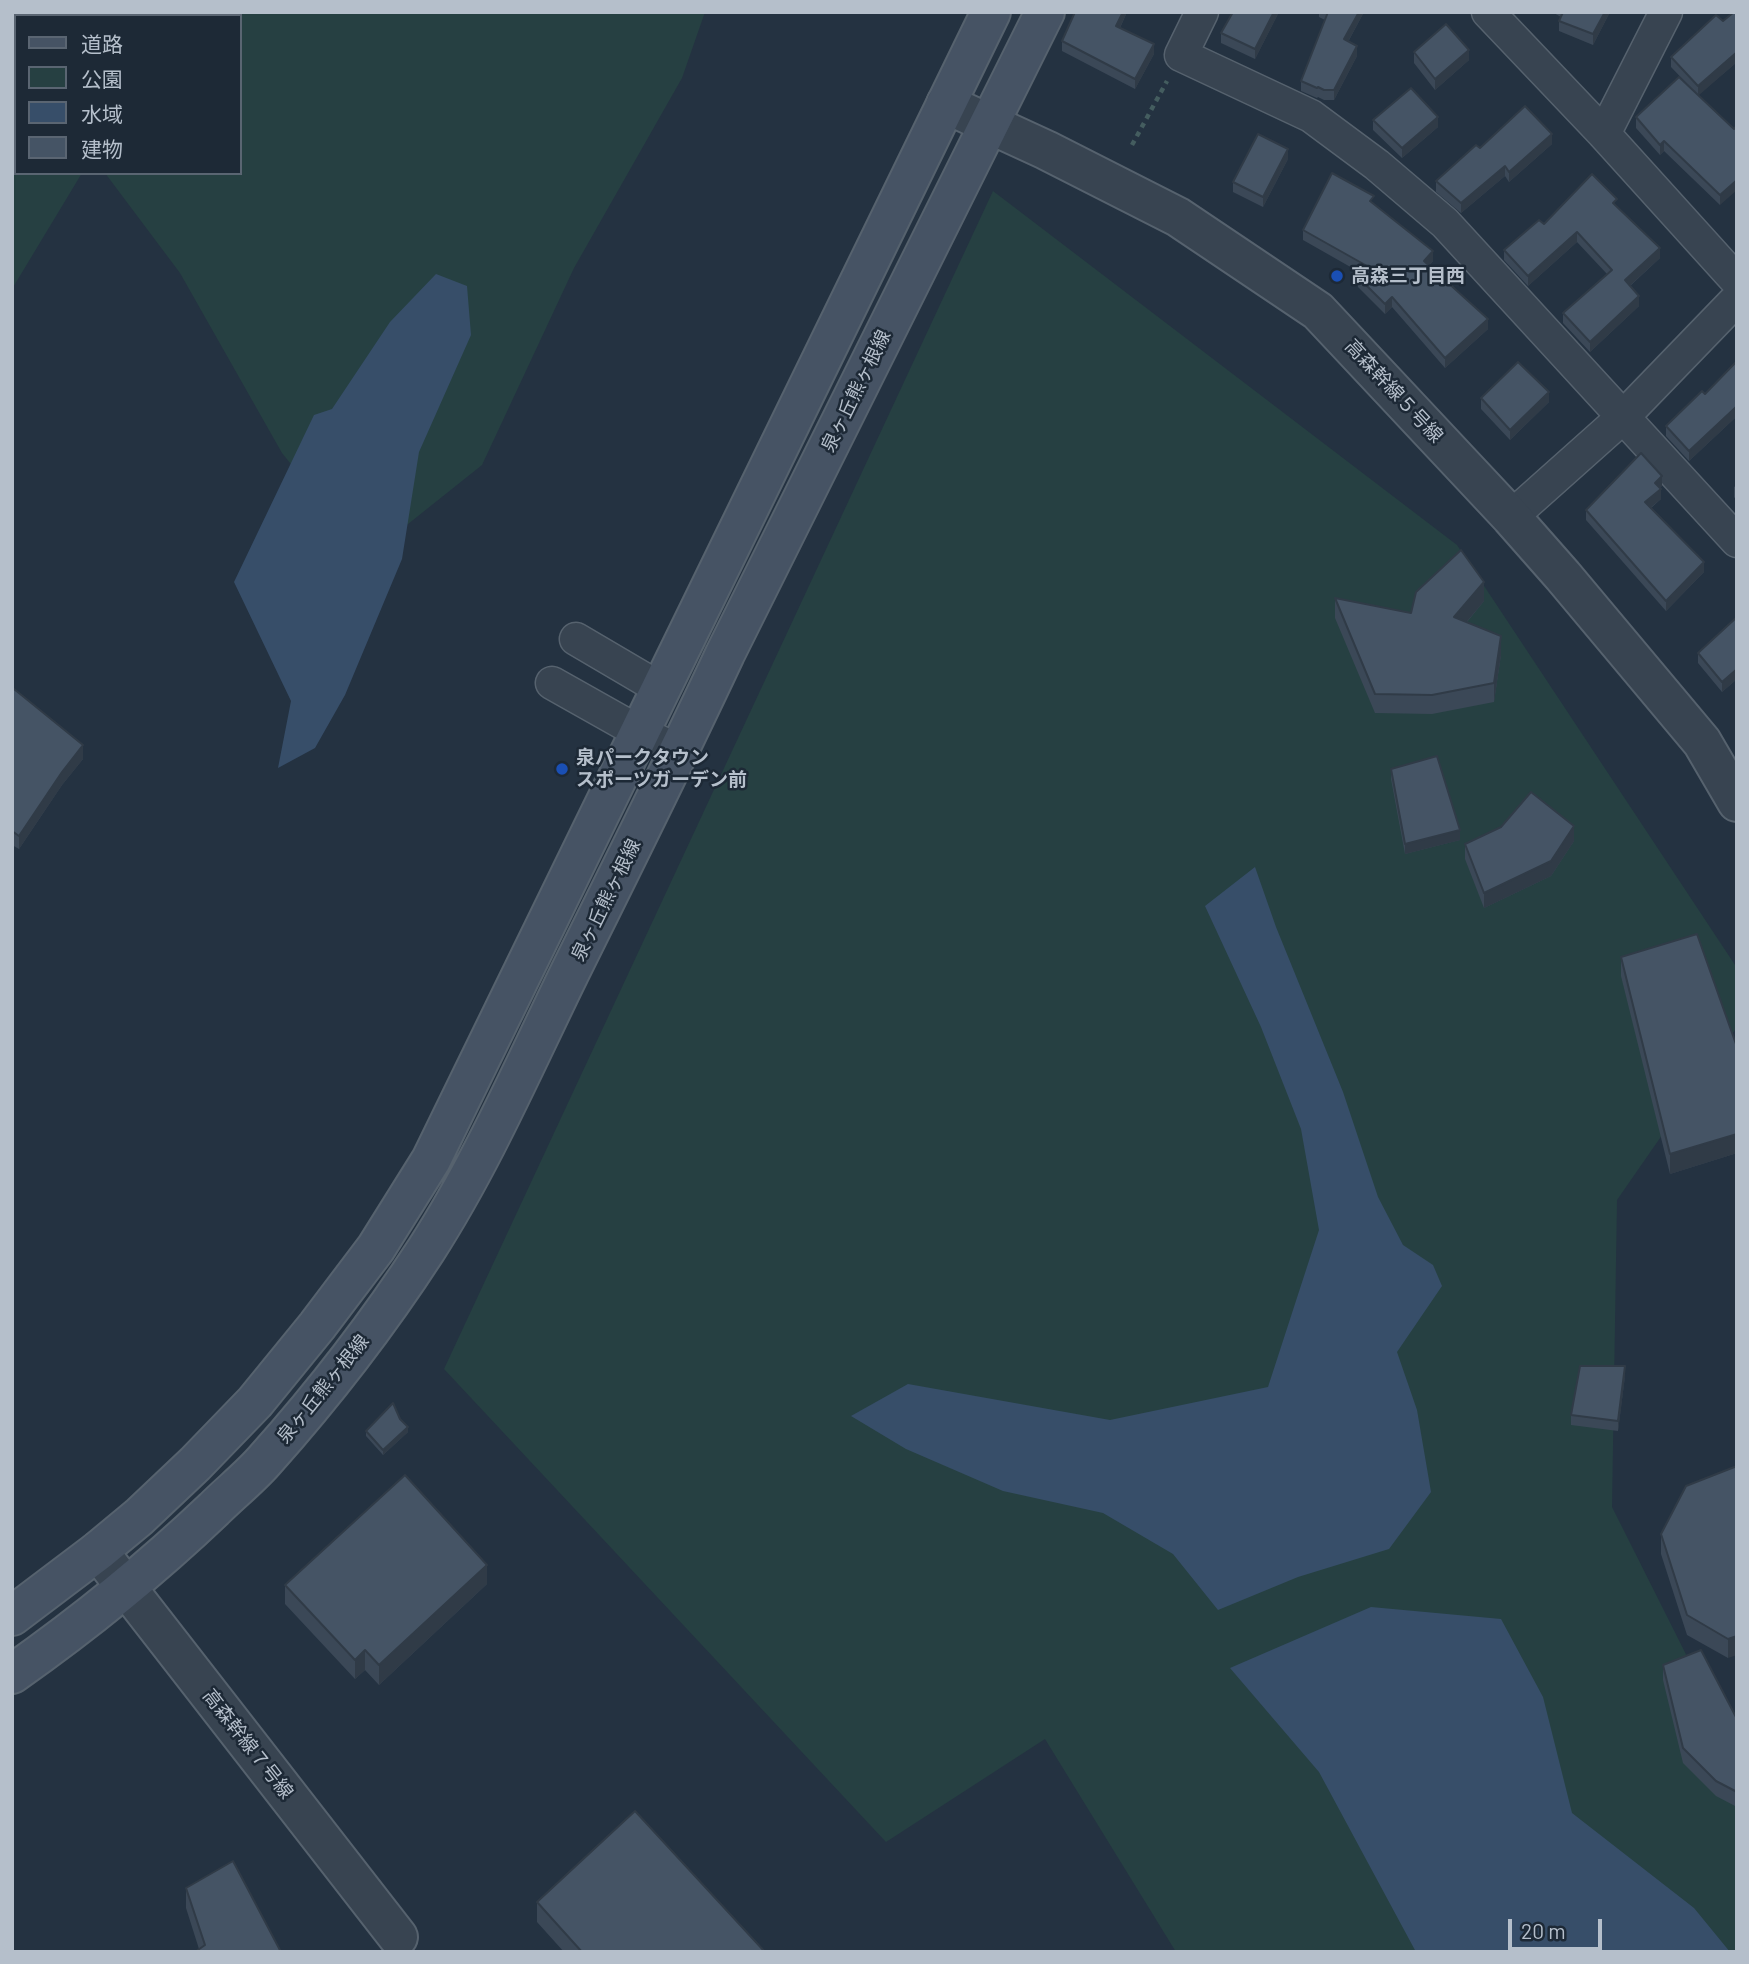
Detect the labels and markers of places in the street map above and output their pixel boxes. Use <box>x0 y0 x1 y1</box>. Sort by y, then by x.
place label: 高森三丁目西 <box>1351 265 1465 287</box>
marker: 高森三丁目西 <box>1329 268 1345 284</box>
place label: 泉パークタウン スポーツガーデン前 <box>576 747 747 791</box>
marker: 泉パークタウン スポーツガーデン前 <box>554 761 570 777</box>

